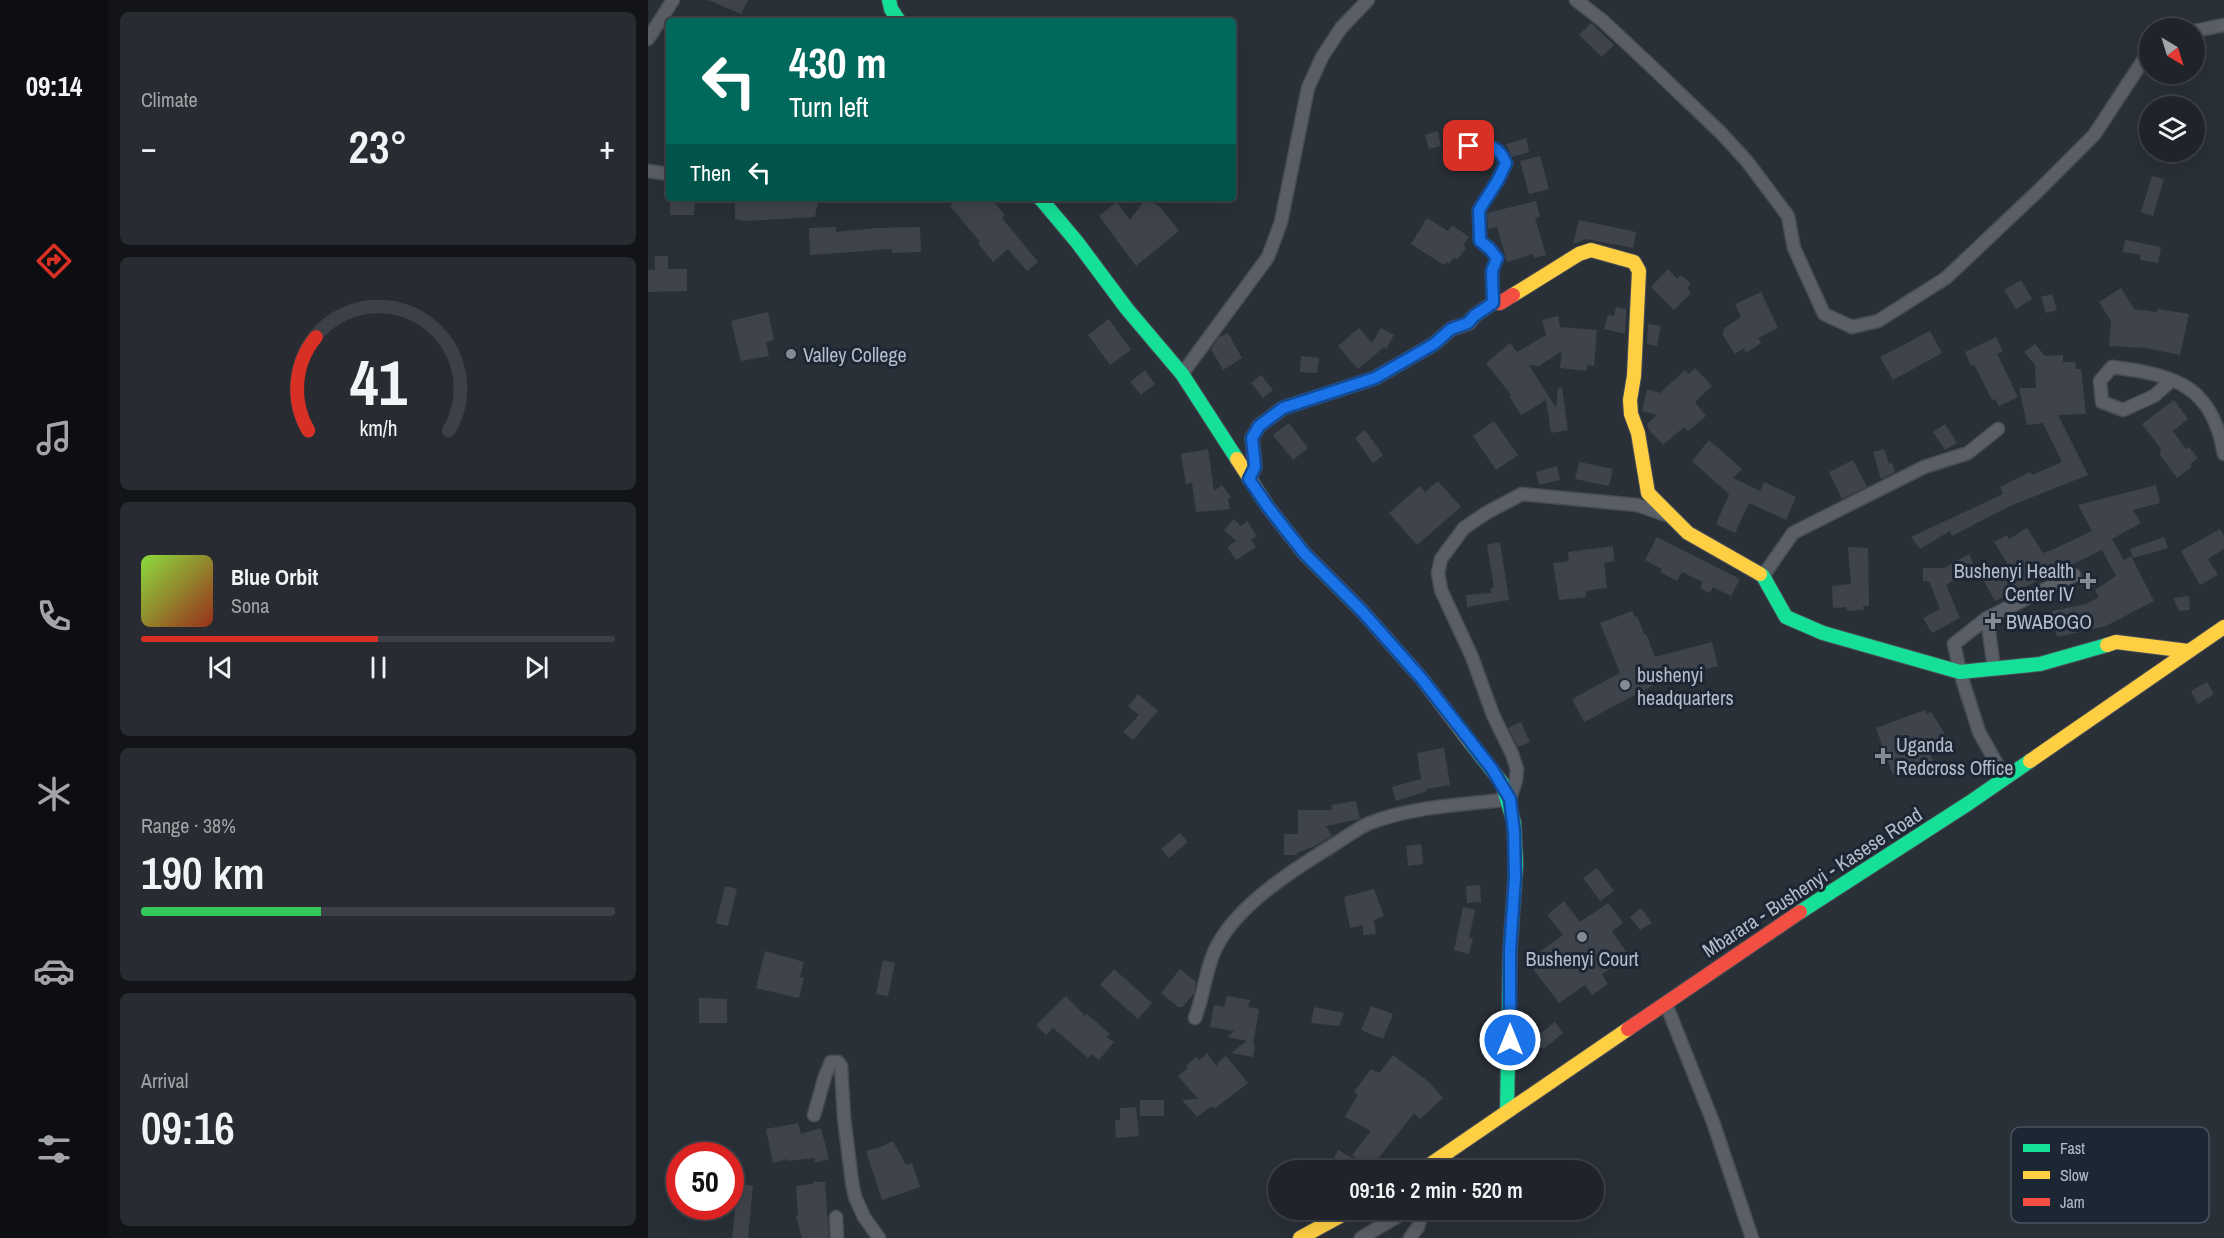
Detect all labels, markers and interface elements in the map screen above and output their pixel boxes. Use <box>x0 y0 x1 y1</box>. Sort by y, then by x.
north arrow <box>2139 18 2205 84</box>
map controls <box>2139 18 2205 162</box>
text: 430 m <box>789 35 887 91</box>
icon: left <box>690 42 768 120</box>
text: 09:14 <box>26 68 82 104</box>
text: Climate <box>141 86 198 113</box>
text: Turn left <box>789 89 868 125</box>
button: layers <box>2139 96 2205 162</box>
text: 23° <box>348 116 408 177</box>
pin <box>1443 120 1494 171</box>
text: − <box>141 125 157 169</box>
text: + <box>599 125 615 169</box>
icon: arrive <box>1452 129 1485 162</box>
icon: left <box>743 156 776 189</box>
text: Then <box>690 158 731 188</box>
icon: directions <box>33 240 75 282</box>
text: 41 <box>350 340 407 424</box>
place label: Valley College <box>803 341 907 368</box>
marker: Valley College <box>784 347 798 361</box>
text: km/h <box>359 414 397 443</box>
icon: music <box>33 417 75 459</box>
place label: Bushenyi Health Center IV <box>1954 557 2074 607</box>
text: Blue Orbit <box>231 562 318 592</box>
marker: Bushenyi Health Center IV <box>2079 572 2097 590</box>
text: Sona <box>231 592 269 619</box>
icon: phone <box>33 595 75 637</box>
place label: BWABOGO <box>2006 608 2092 635</box>
marker: BWABOGO <box>1984 612 2002 630</box>
icon: previous <box>204 651 237 684</box>
icon: pause <box>362 651 395 684</box>
icon: next <box>520 651 553 684</box>
place label: bushenyi headquarters <box>1637 661 1734 711</box>
marker: bushenyi headquarters <box>1618 678 1632 692</box>
place label: Uganda Redcross Office <box>1896 731 2013 781</box>
marker: Uganda Redcross Office <box>1874 747 1892 765</box>
icon: climate <box>33 773 75 815</box>
street label: Mbarara - Bushenyi - Kasese Road <box>1697 801 1927 963</box>
text: Range · 38% <box>141 812 236 839</box>
text: 190 km <box>141 842 265 903</box>
marker: Bushenyi Court <box>1575 930 1589 944</box>
place label: Bushenyi Court <box>1525 945 1639 972</box>
icon: car <box>33 950 75 992</box>
position arrow <box>1478 1008 1542 1072</box>
text: Arrival <box>141 1067 188 1094</box>
text: 09:16 <box>141 1097 235 1158</box>
legend <box>2011 1127 2209 1223</box>
icon: filters <box>33 1128 75 1170</box>
text: Fast <box>2060 1137 2085 1159</box>
speed limit sign: 50 <box>666 1142 744 1220</box>
text: Slow <box>2060 1164 2089 1186</box>
text: 09:16 · 2 min · 520 m <box>1349 1175 1523 1205</box>
text: Jam <box>2060 1191 2085 1213</box>

